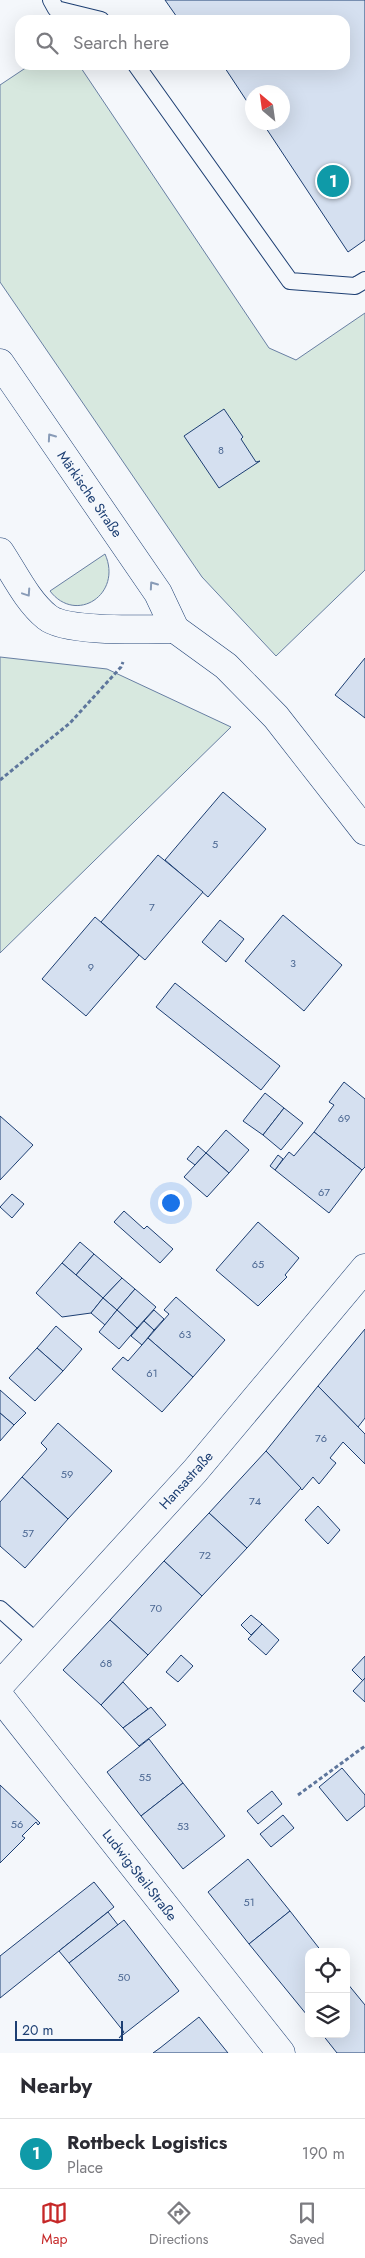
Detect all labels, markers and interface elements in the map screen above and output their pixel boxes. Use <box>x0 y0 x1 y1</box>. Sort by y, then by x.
search box <box>15 15 350 70</box>
icon: search <box>33 29 61 57</box>
text: Search here <box>73 29 169 56</box>
north arrow <box>245 85 290 130</box>
pin: 1 <box>317 162 349 200</box>
one-way arrow <box>48 434 57 443</box>
house number: 8 <box>218 442 224 458</box>
street label: Märkische Straße <box>53 447 127 541</box>
one-way arrow <box>150 582 159 591</box>
one-way arrow <box>21 587 30 596</box>
house number: 5 <box>212 836 218 852</box>
house number: 7 <box>149 899 155 915</box>
house number: 3 <box>290 955 296 971</box>
house number: 9 <box>88 959 94 975</box>
house number: 69 <box>338 1110 350 1126</box>
house number: 67 <box>318 1184 330 1200</box>
your location <box>158 1190 184 1216</box>
house number: 65 <box>252 1256 264 1272</box>
house number: 63 <box>179 1326 191 1342</box>
house number: 61 <box>146 1365 158 1381</box>
house number: 76 <box>315 1430 327 1446</box>
street label: Hansastraße <box>154 1447 218 1513</box>
house number: 59 <box>61 1466 73 1482</box>
house number: 74 <box>249 1493 262 1509</box>
house number: 57 <box>22 1525 34 1541</box>
house number: 72 <box>199 1547 211 1563</box>
house number: 70 <box>150 1600 163 1616</box>
house number: 68 <box>100 1655 112 1671</box>
house number: 55 <box>139 1769 151 1785</box>
house number: 56 <box>11 1816 23 1832</box>
house number: 53 <box>177 1818 189 1834</box>
street label: Ludwig-Steil-Straße <box>98 1825 182 1925</box>
house number: 51 <box>243 1894 255 1910</box>
map controls <box>305 1948 350 2038</box>
button: locate <box>305 1948 350 1993</box>
house number: 50 <box>118 1969 131 1985</box>
button: layers <box>305 1993 350 2038</box>
scale bar <box>15 2018 122 2041</box>
text: 20 m <box>22 2020 54 2040</box>
text: Nearby <box>20 2071 92 2101</box>
text: Rottbeck Logistics <box>67 2129 227 2156</box>
text: 1 <box>32 2142 40 2165</box>
text: 190 m <box>302 2142 345 2165</box>
text: Place <box>67 2156 103 2179</box>
tab: Map <box>40 2199 68 2249</box>
tab: Directions <box>149 2199 208 2249</box>
tab: Saved <box>289 2199 325 2249</box>

